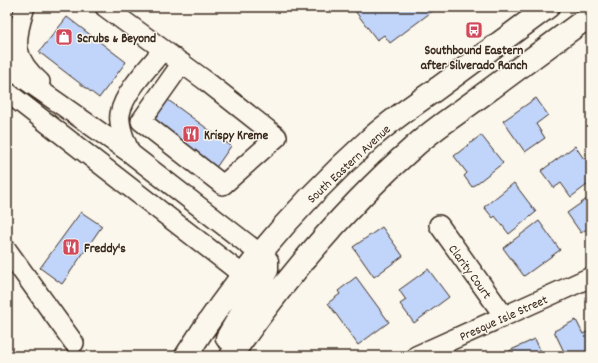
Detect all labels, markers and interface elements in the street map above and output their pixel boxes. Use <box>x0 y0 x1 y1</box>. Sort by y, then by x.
bus stop icon: Southbound Eastern after Silverado Ranch <box>464 20 484 40</box>
shop icon: Scrubs & Beyond <box>54 27 74 47</box>
place label: Scrubs & Beyond <box>77 30 156 49</box>
place label: Southbound Eastern after Silverado Ranch <box>421 42 527 76</box>
street label: South Eastern Avenue <box>304 121 396 209</box>
restaurant icon: Krispy Kreme <box>181 124 201 144</box>
place label: Krispy Kreme <box>204 127 268 146</box>
restaurant icon: Freddy's <box>61 237 81 257</box>
place label: Freddy's <box>84 240 126 259</box>
street label: Clarity Court <box>443 241 495 304</box>
street label: Presque Isle Street <box>457 291 551 347</box>

